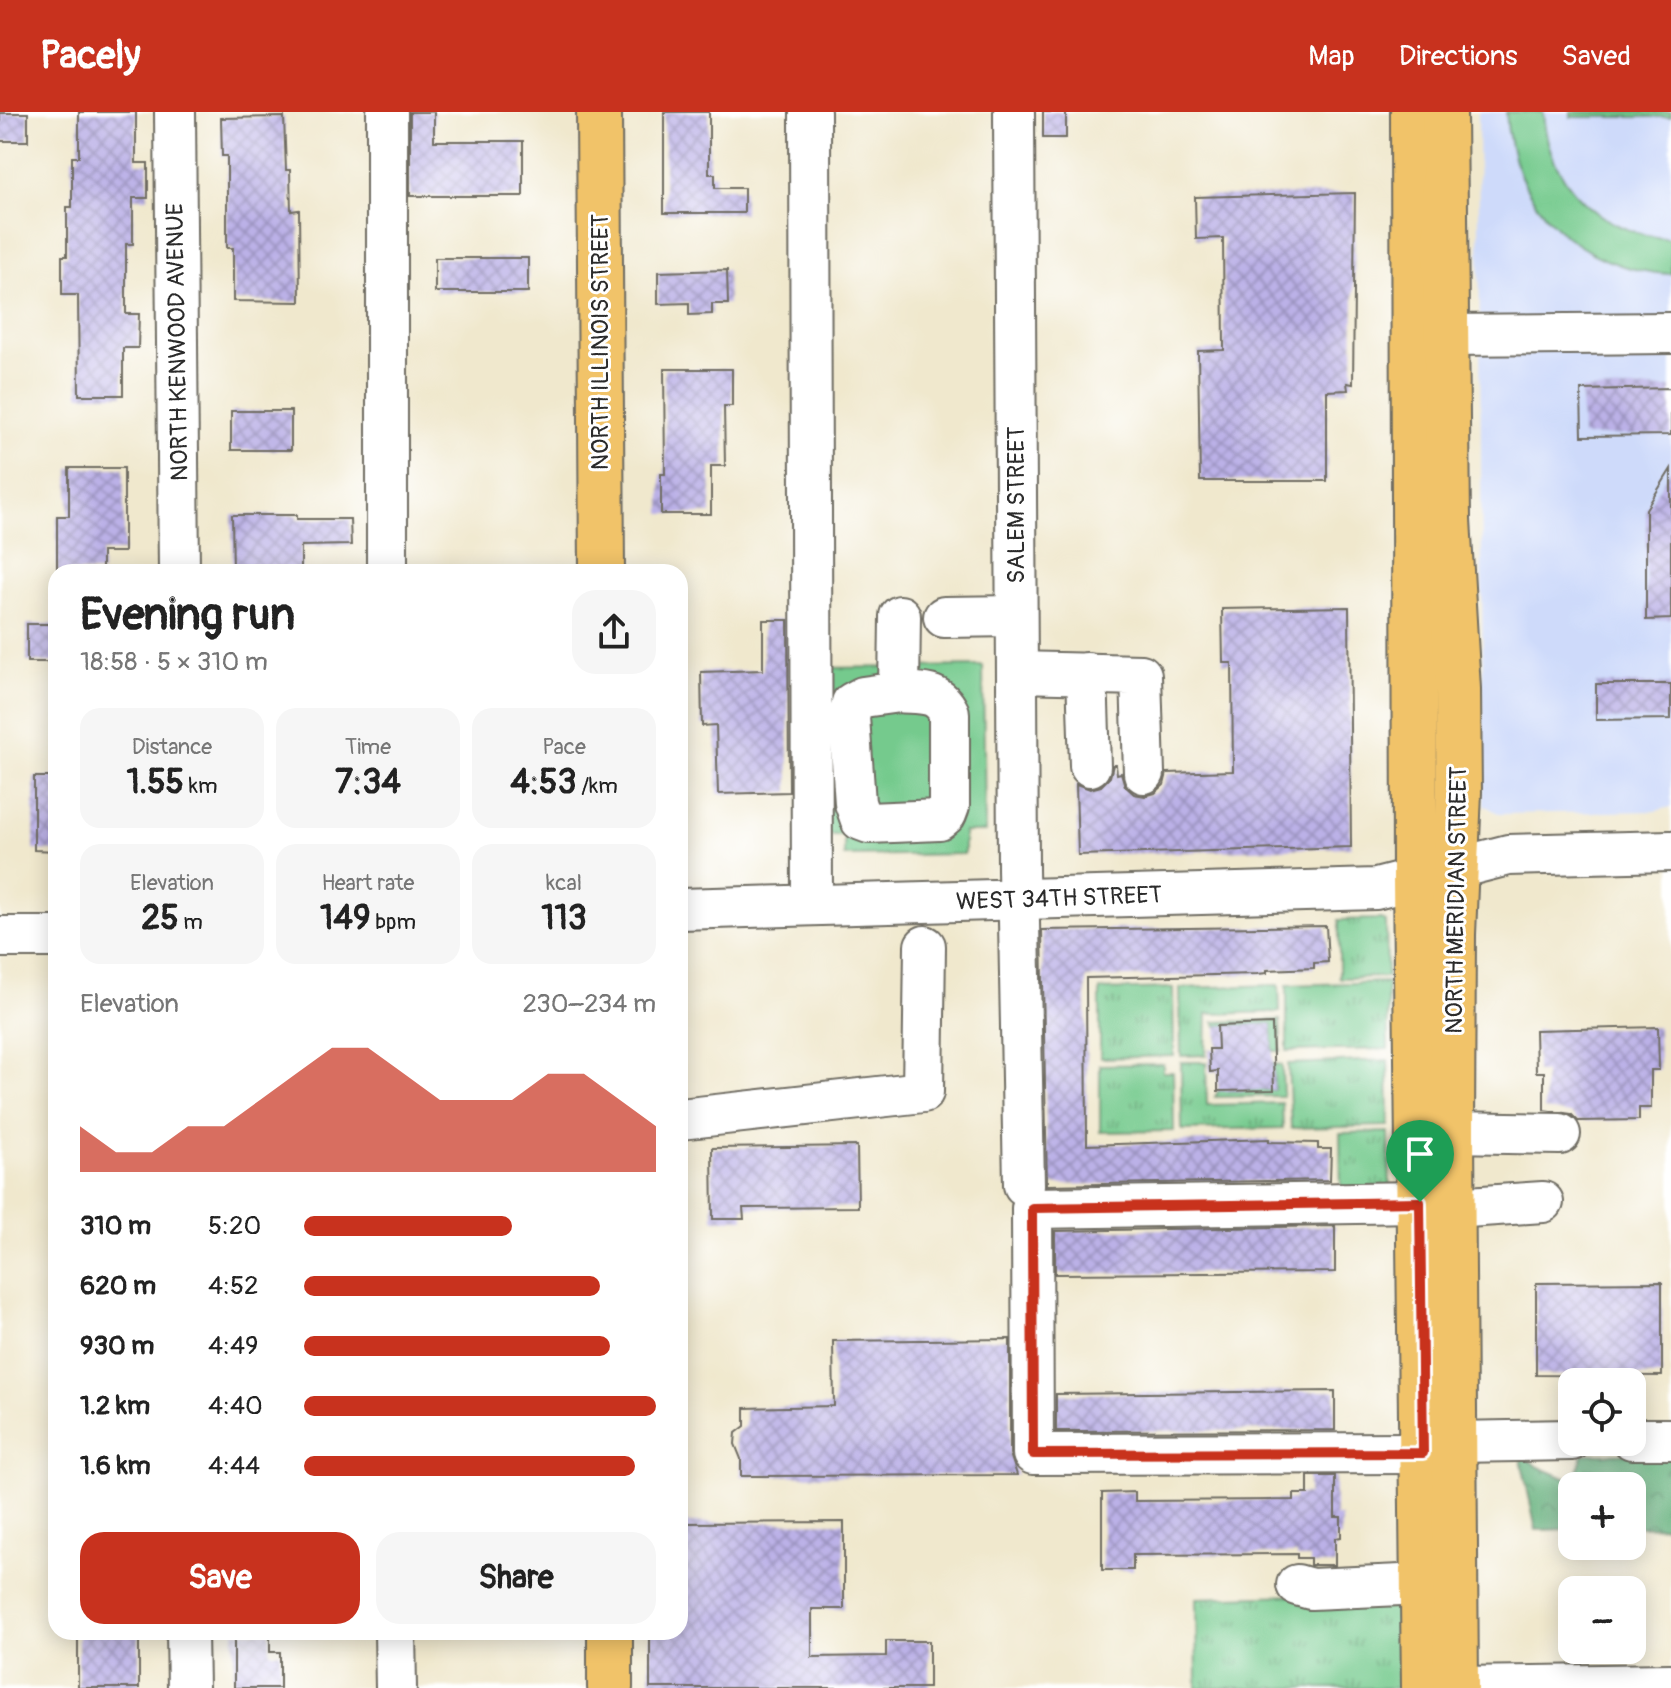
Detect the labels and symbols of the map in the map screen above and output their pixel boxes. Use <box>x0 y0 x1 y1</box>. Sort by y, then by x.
street label: NORTH KENWOOD AVENUE <box>161 203 194 481</box>
street label: NORTH ILLINOIS STREET <box>586 214 615 470</box>
street label: SALEM STREET <box>1002 426 1031 584</box>
street label: NORTH MERIDIAN STREET <box>1440 766 1473 1034</box>
street label: WEST 34TH STREET <box>956 880 1162 917</box>
pin <box>1386 1120 1454 1202</box>

